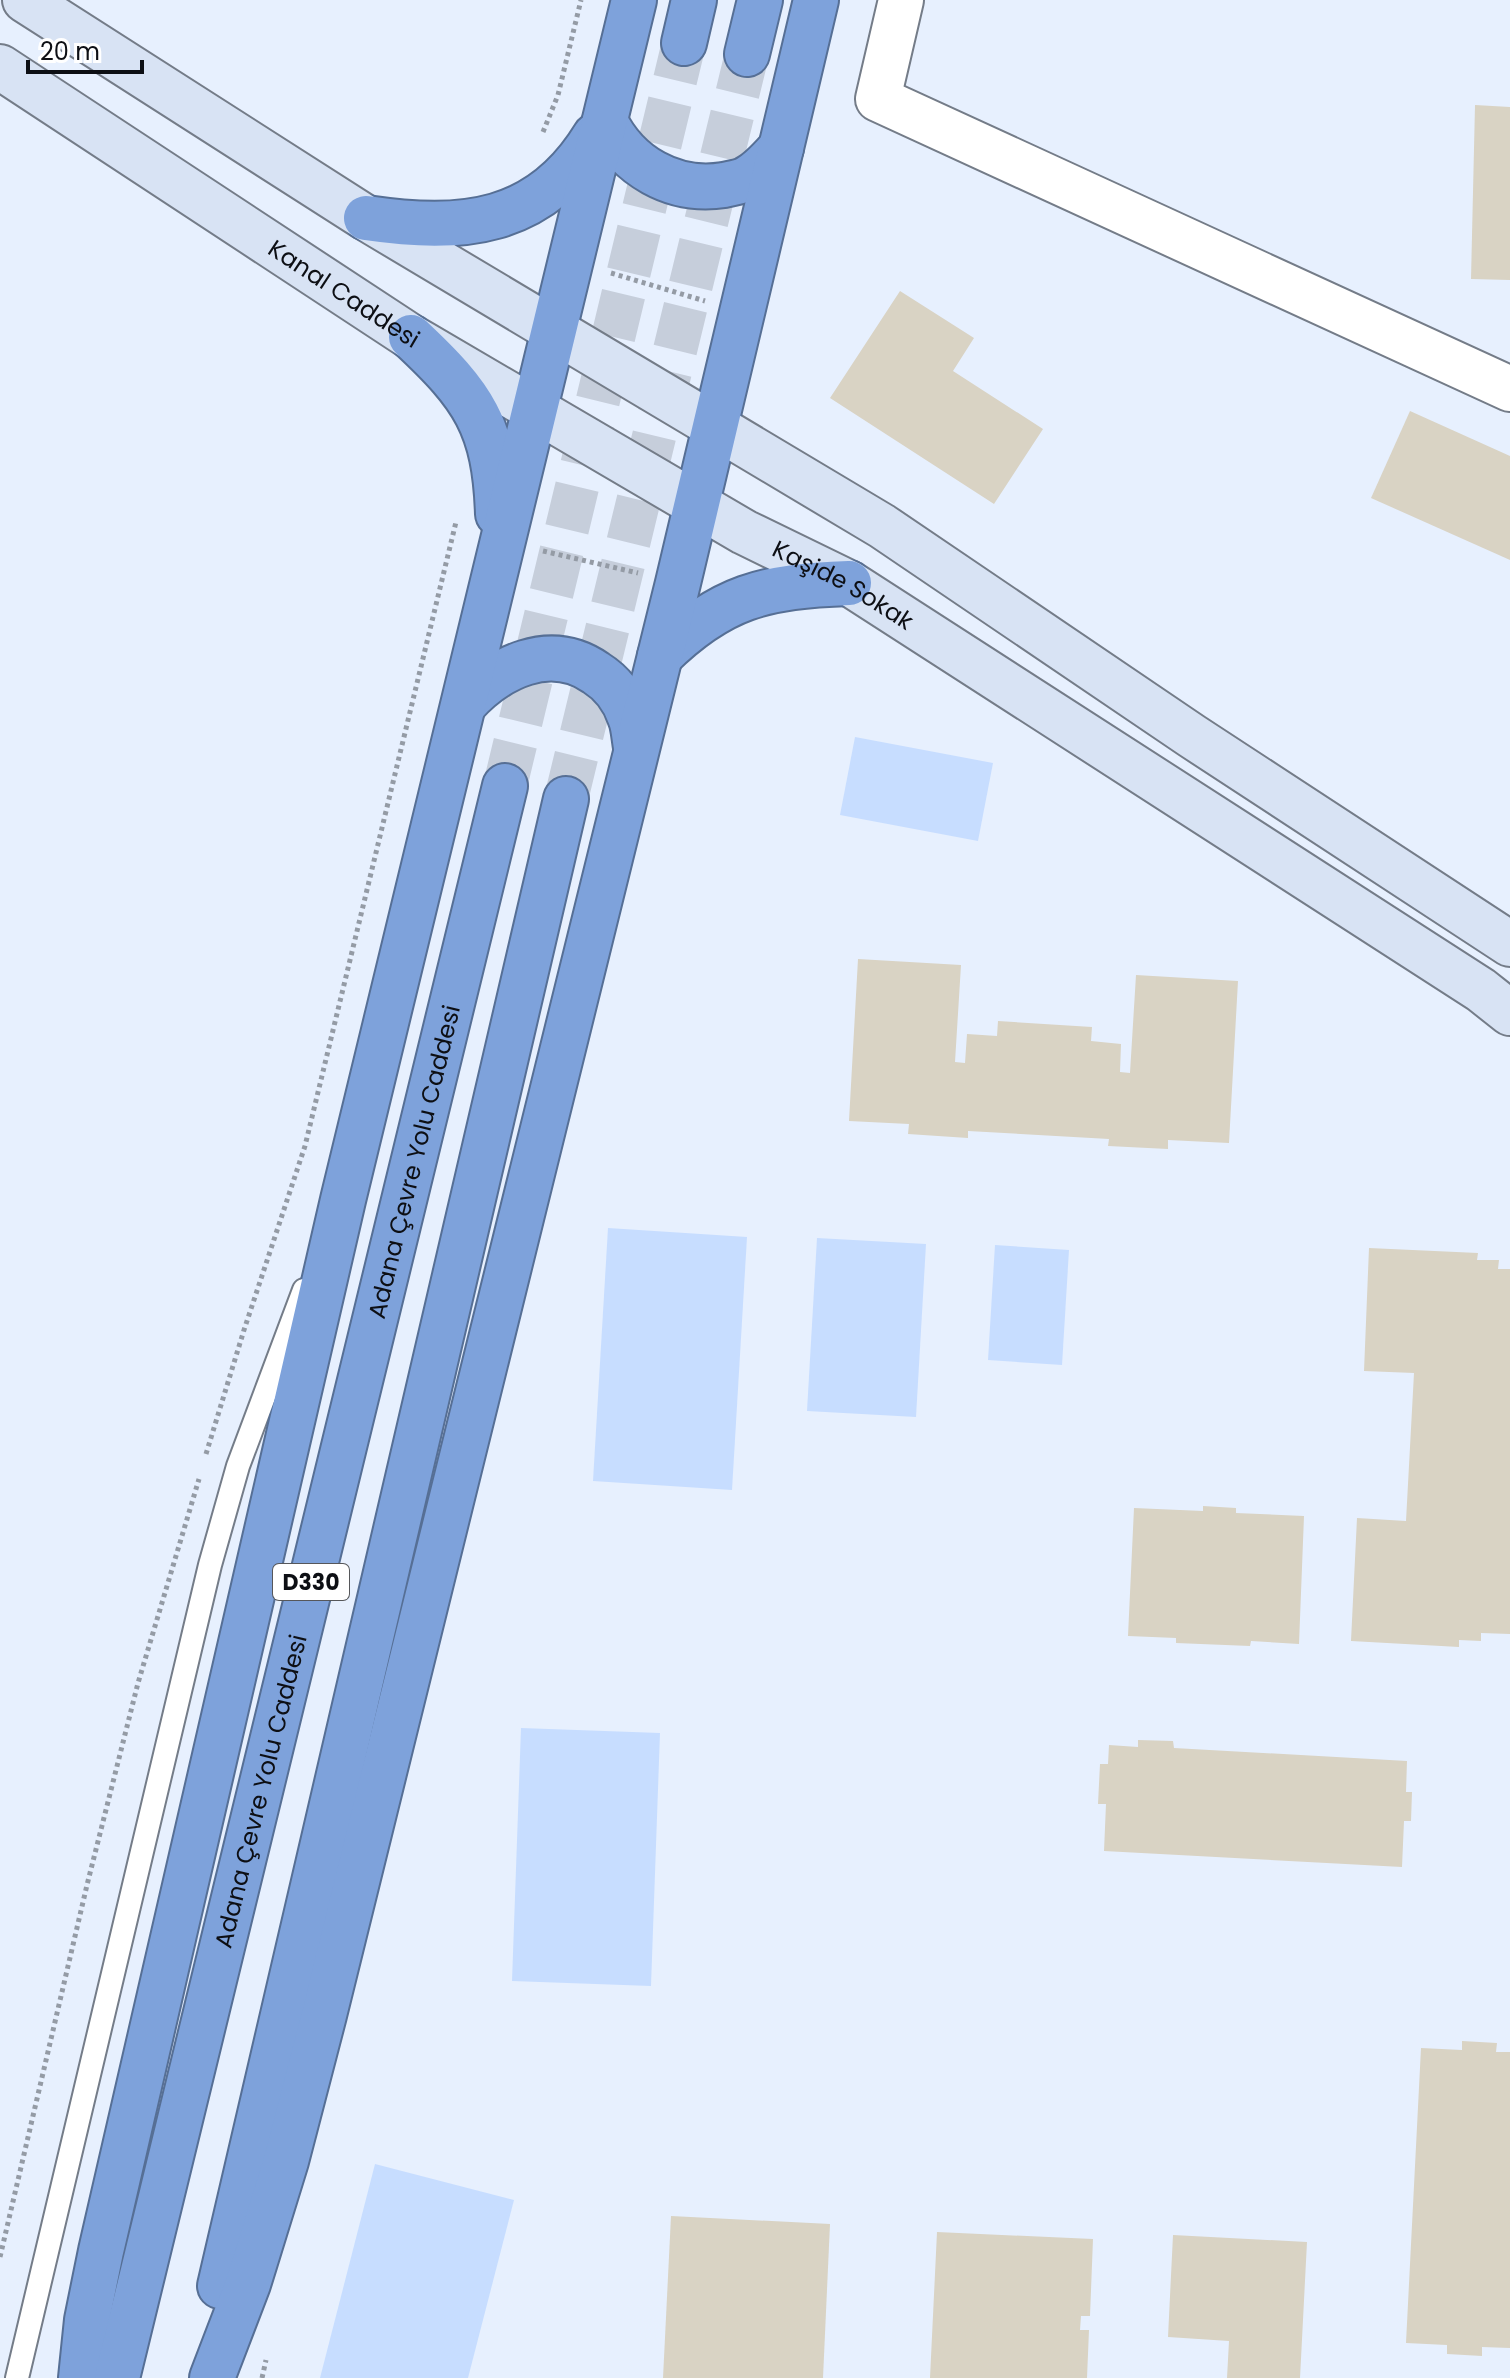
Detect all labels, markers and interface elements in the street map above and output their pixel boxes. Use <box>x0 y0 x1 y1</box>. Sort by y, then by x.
scale bar <box>28 24 142 74</box>
text: 20 m <box>40 35 100 68</box>
street label: Kanal Caddesi <box>262 231 426 355</box>
street label: Kaşide Sokak <box>767 532 921 637</box>
street label: Adana Çevre Yolu Caddesi <box>359 1002 468 1322</box>
road number: D330 <box>273 1564 349 1600</box>
street label: Adana Çevre Yolu Caddesi <box>206 1631 314 1951</box>

